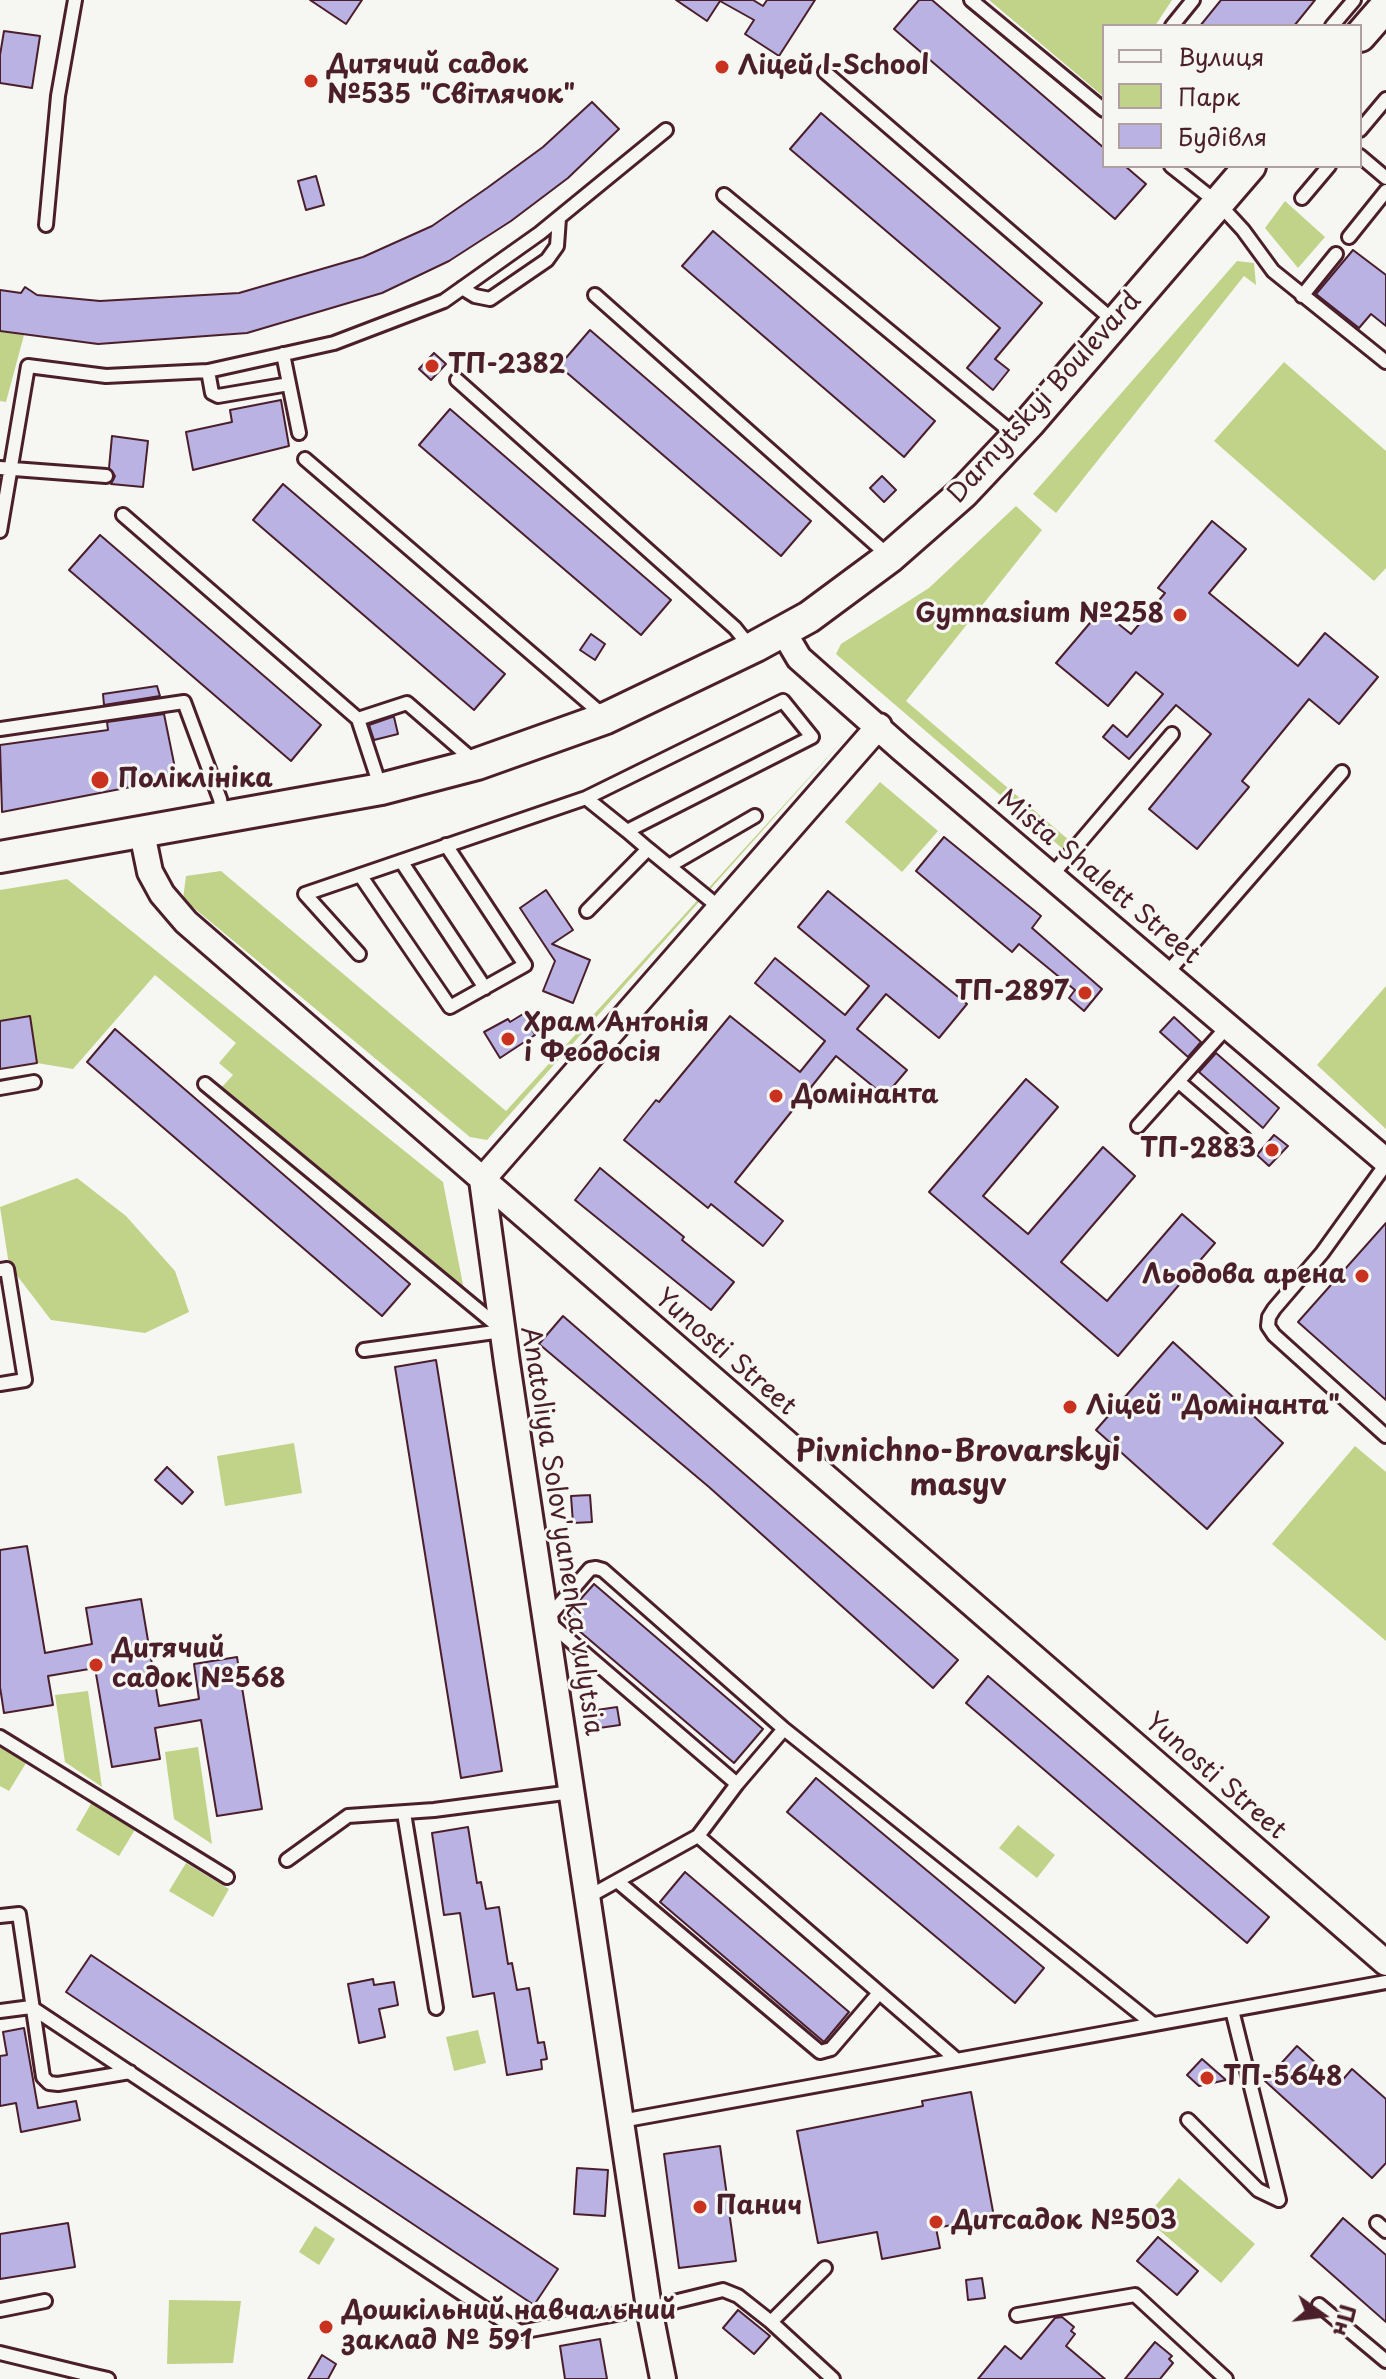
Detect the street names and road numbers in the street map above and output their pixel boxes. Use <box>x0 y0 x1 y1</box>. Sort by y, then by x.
street label: Darnytskyi Boulevard <box>942 286 1148 510</box>
street label: Mista Shalett Street <box>990 784 1206 972</box>
street label: Yunosti Street <box>648 1283 802 1423</box>
street label: Anatoliya Solov'yanenka vulytsia <box>513 1324 609 1738</box>
street label: Yunosti Street <box>1138 1707 1292 1847</box>

